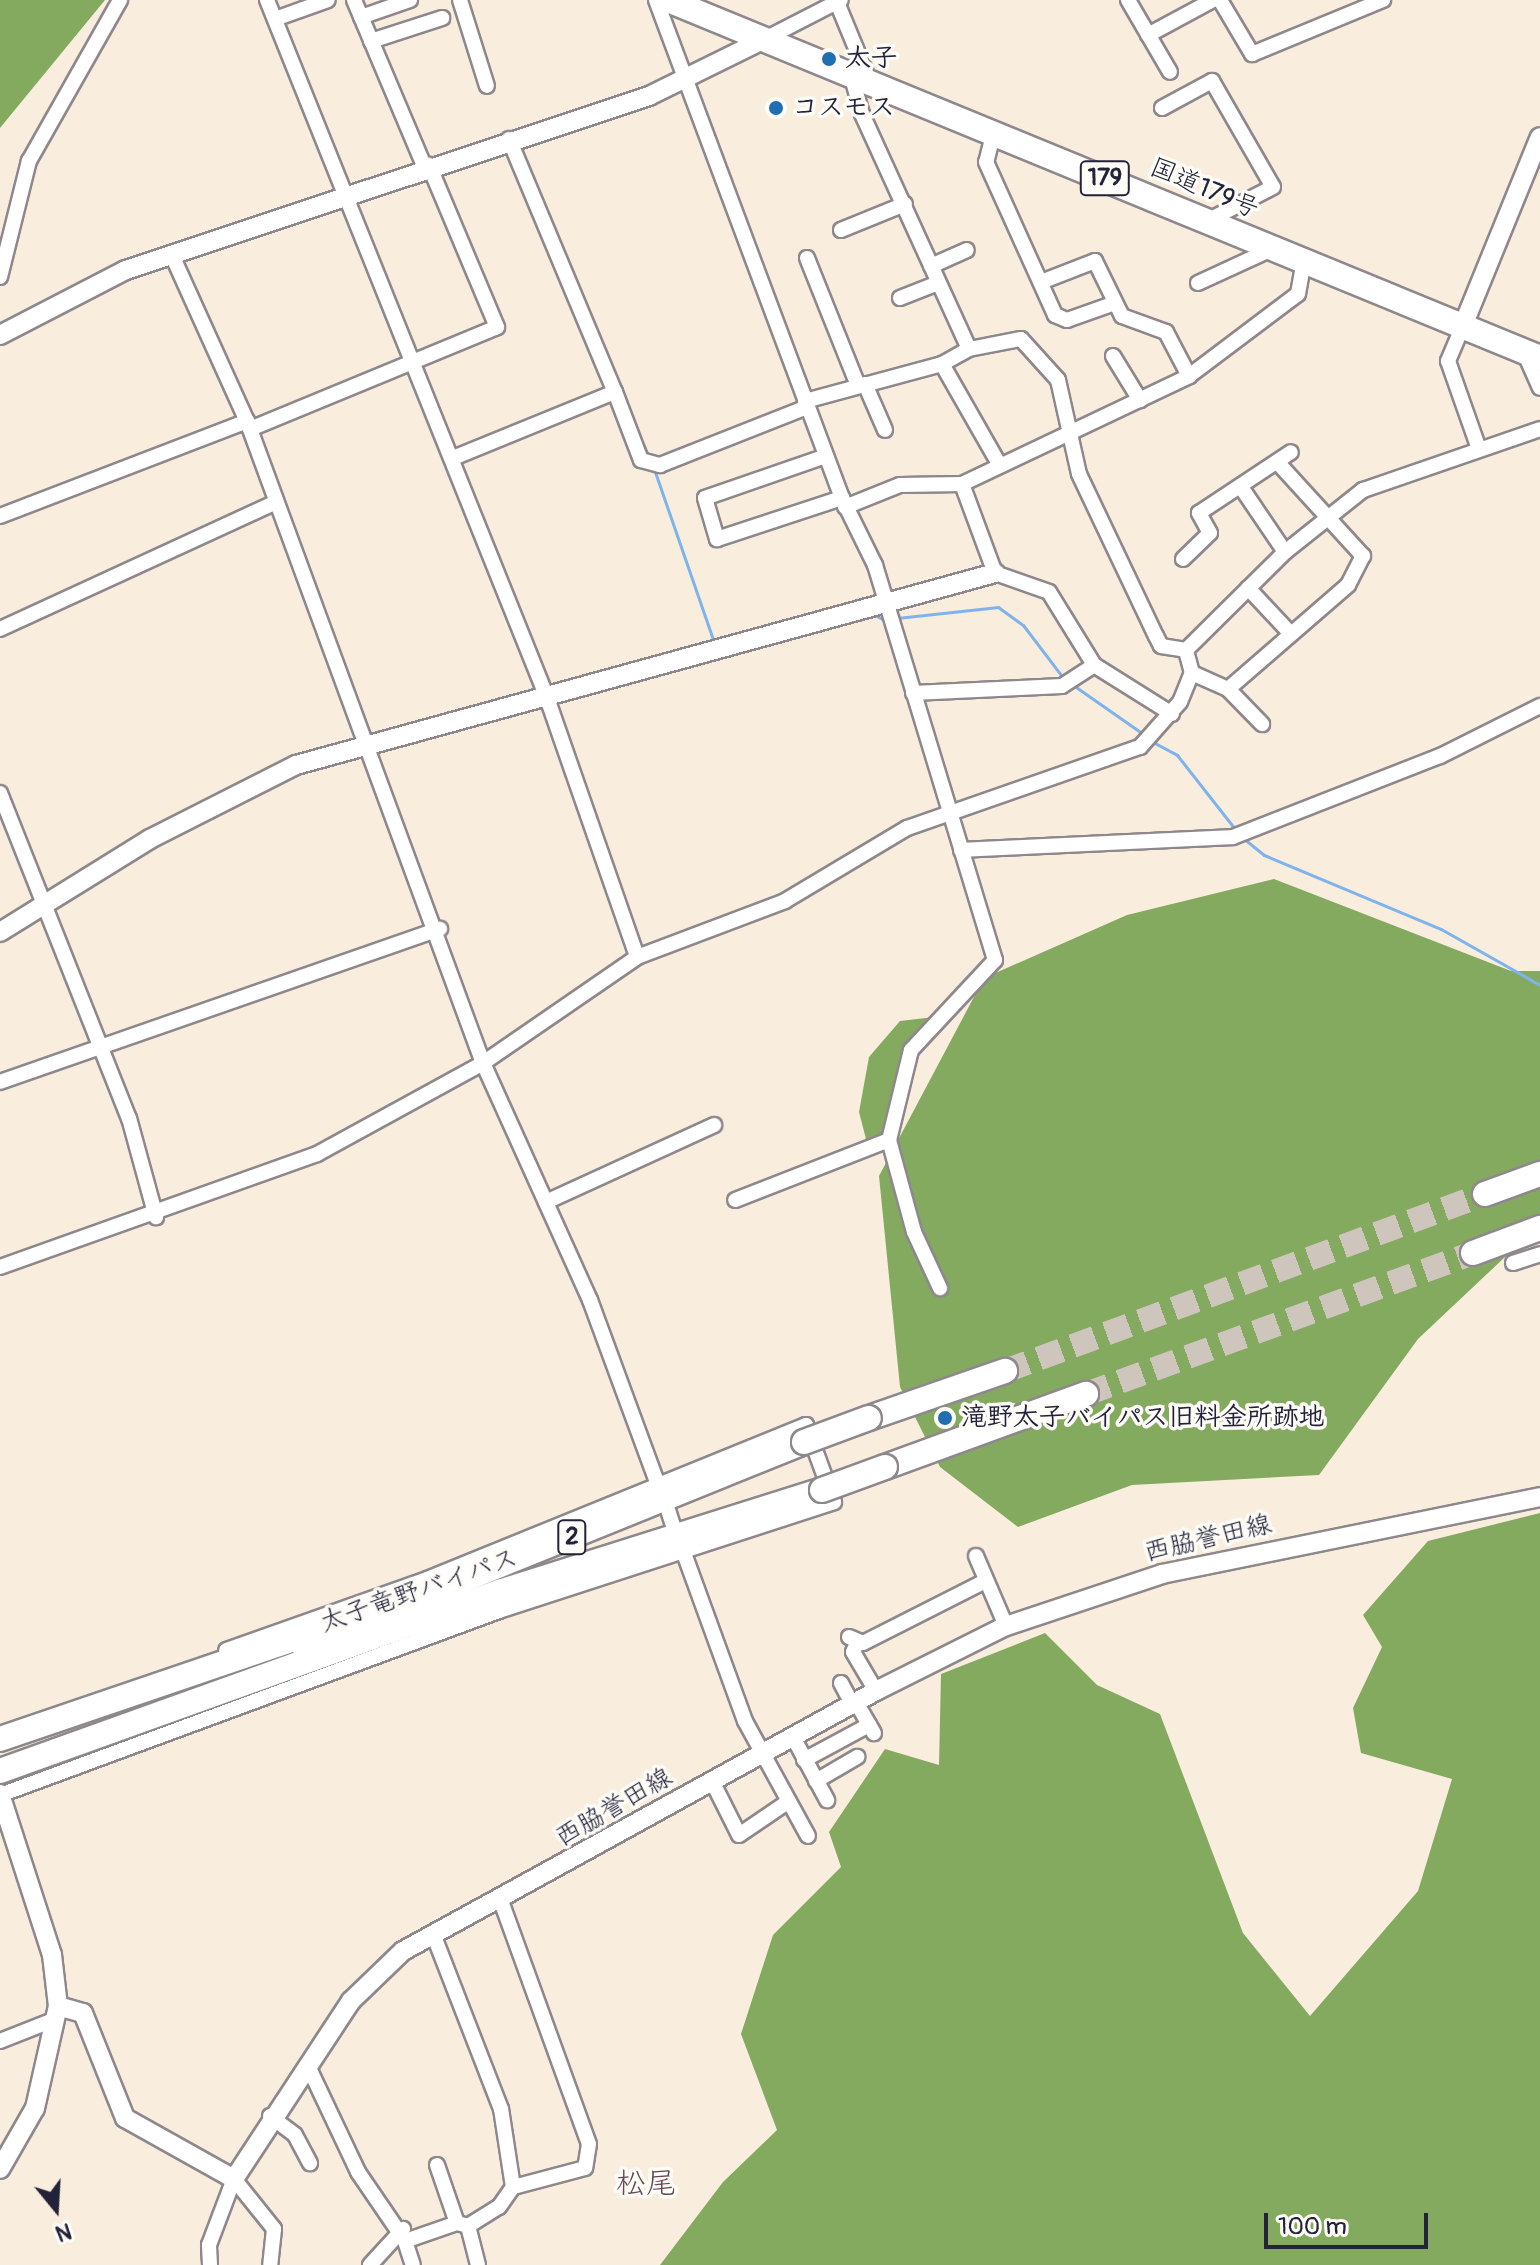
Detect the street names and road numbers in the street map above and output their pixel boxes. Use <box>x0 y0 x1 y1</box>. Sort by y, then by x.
street label: 国道179号 <box>1145 152 1263 226</box>
road number: 179 <box>1079 158 1131 198</box>
street label: 西脇誉田線 <box>1141 1509 1275 1569</box>
road number: 2 <box>556 1517 588 1557</box>
street label: 太子竜野バイパス <box>316 1542 522 1640</box>
street label: 西脇誉田線 <box>550 1762 678 1854</box>

